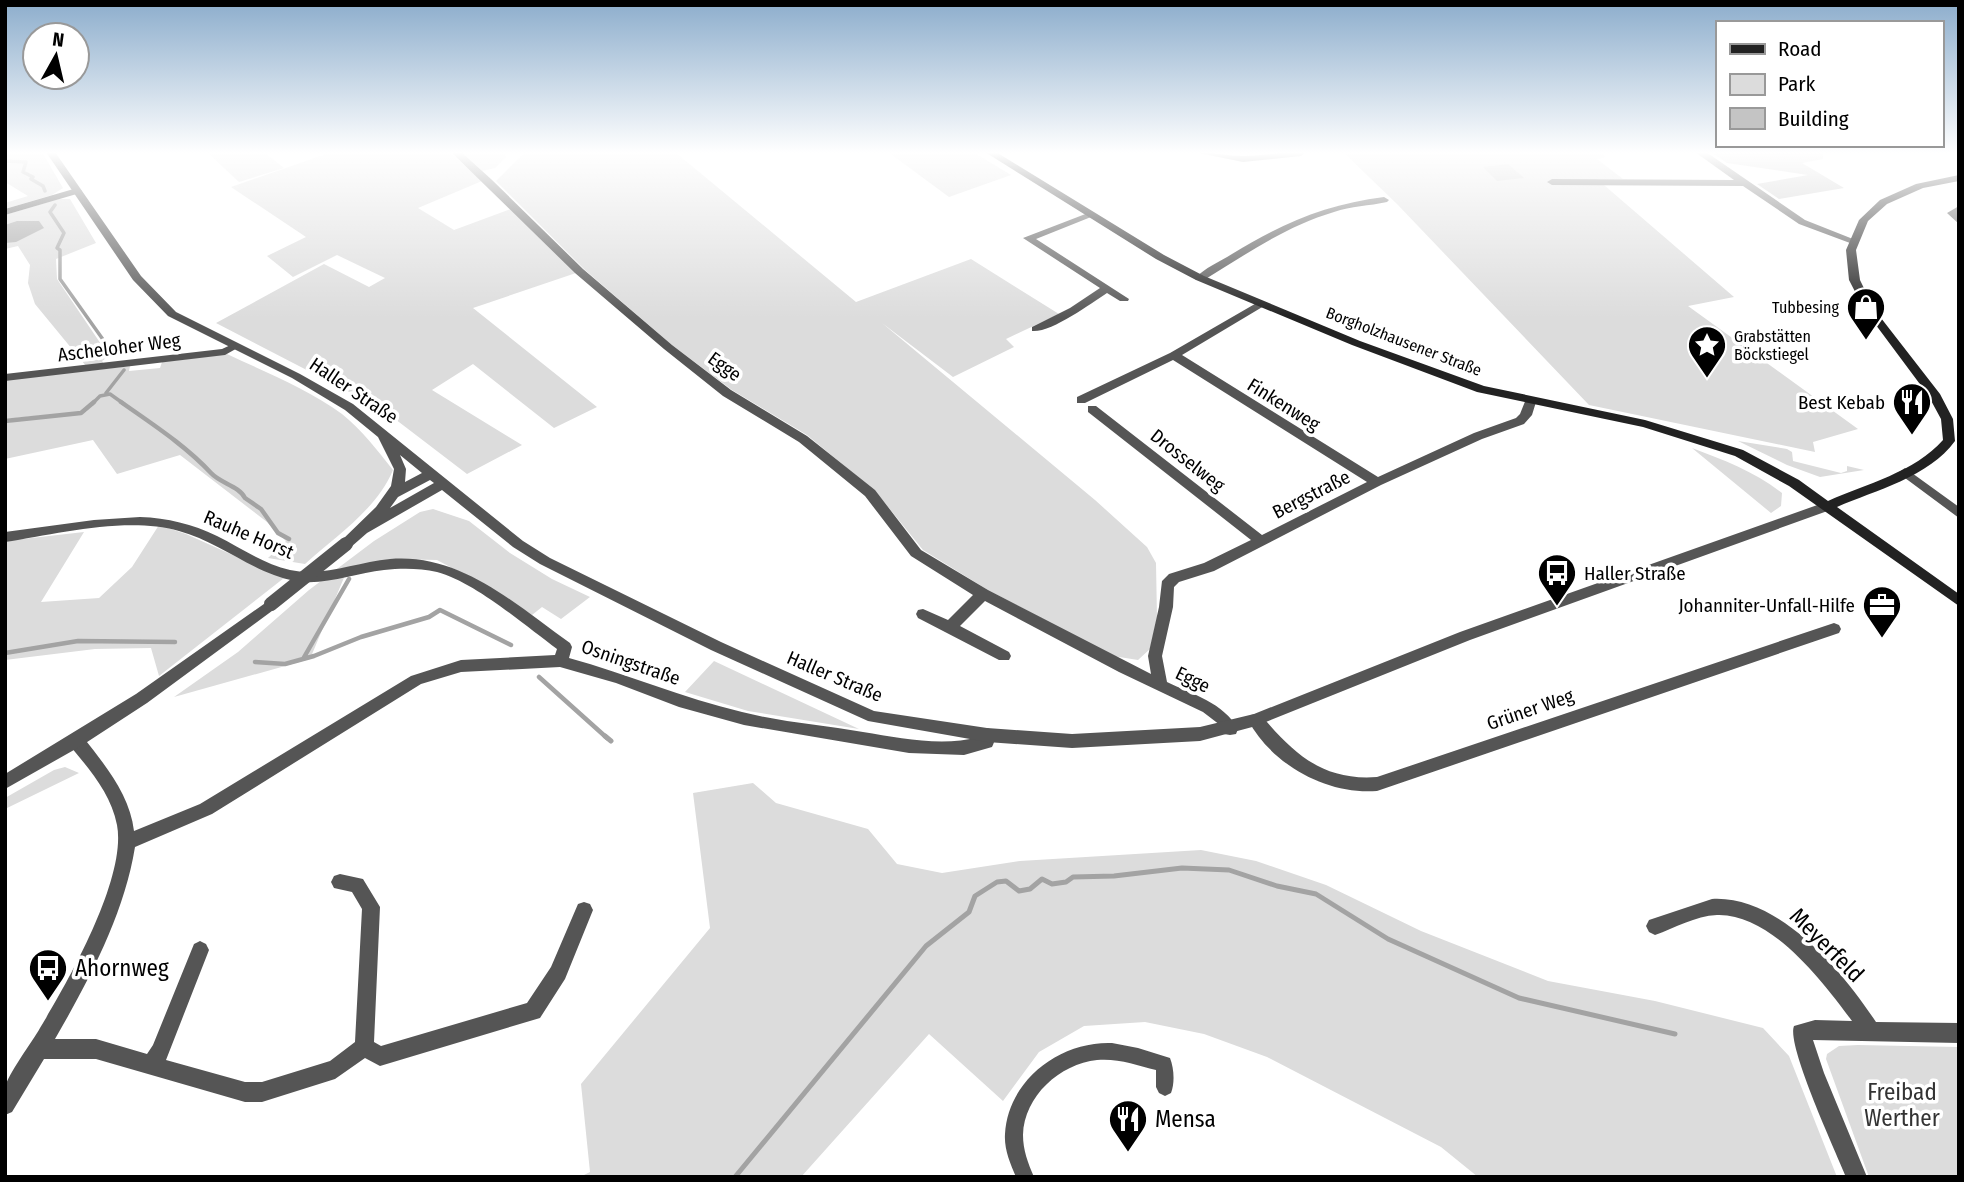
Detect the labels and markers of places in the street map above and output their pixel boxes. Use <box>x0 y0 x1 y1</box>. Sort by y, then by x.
shop icon: Tubbesing <box>1845 286 1887 341</box>
place label: Tubbesing <box>1772 298 1839 317</box>
place icon: Grabstätten Böckstiegel <box>1686 324 1728 379</box>
place label: Grabstätten Böckstiegel <box>1734 327 1811 364</box>
restaurant icon: Best Kebab <box>1891 381 1933 436</box>
place label: Best Kebab <box>1798 391 1885 414</box>
bus stop icon: Haller Straße <box>1536 552 1578 607</box>
place label: Haller Straße <box>1584 562 1686 585</box>
office icon: Johanniter-Unfall-Hilfe <box>1861 584 1903 639</box>
place label: Johanniter-Unfall-Hilfe <box>1678 594 1855 617</box>
bus stop icon: Ahornweg <box>27 947 69 1002</box>
place label: Ahornweg <box>75 954 169 982</box>
restaurant icon: Mensa <box>1107 1098 1149 1153</box>
place label: Mensa <box>1155 1105 1216 1133</box>

